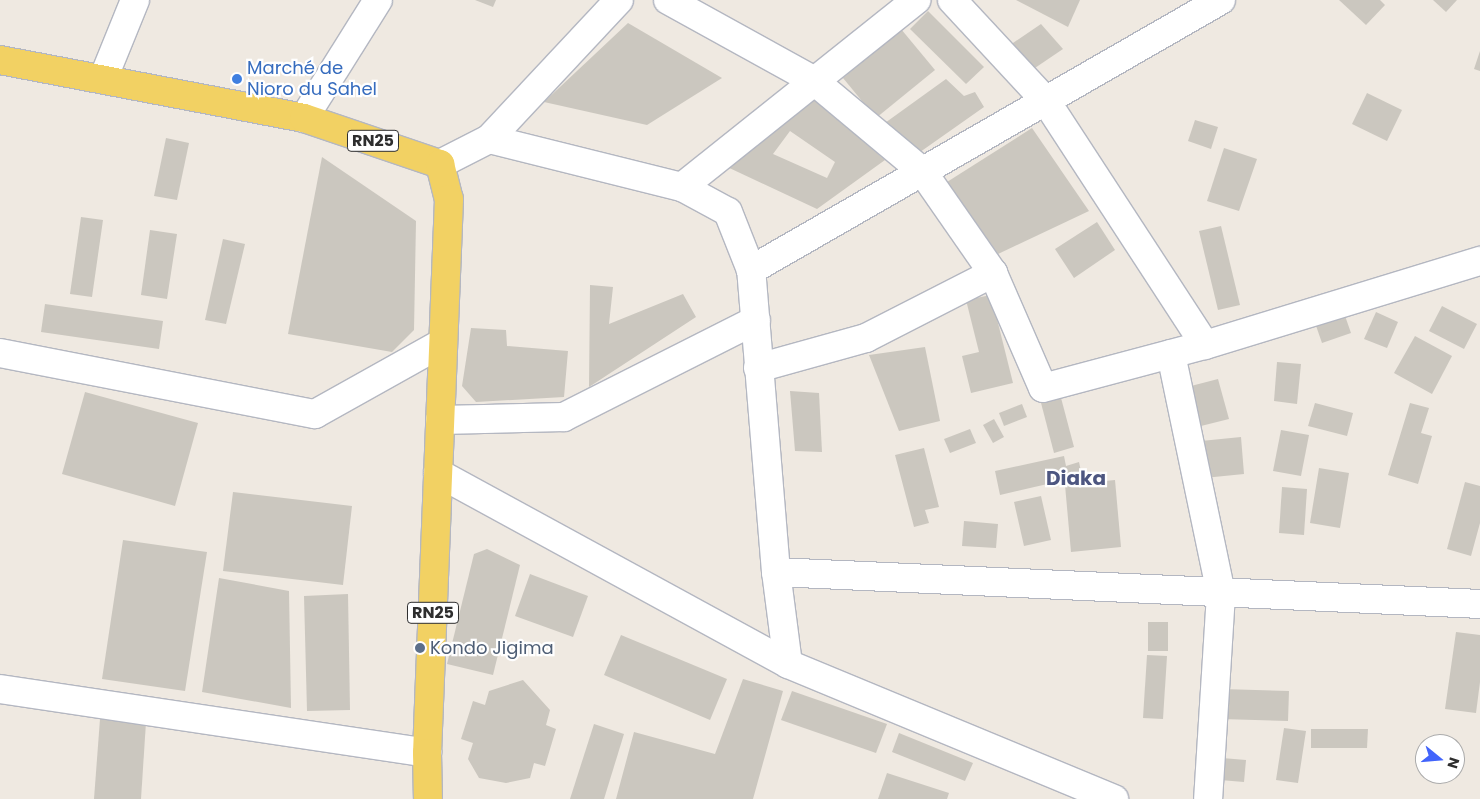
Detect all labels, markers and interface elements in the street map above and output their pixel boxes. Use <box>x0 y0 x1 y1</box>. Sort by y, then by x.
place label: Marché de Nioro du Sahel <box>247 58 377 100</box>
marker: Marché de Nioro du Sahel <box>231 73 243 85</box>
road number: RN25 <box>347 128 399 154</box>
district label: Diaka <box>1046 466 1106 490</box>
road number: RN25 <box>407 600 459 626</box>
place label: Kondo Jigima <box>430 637 554 659</box>
marker: Kondo Jigima <box>414 642 426 654</box>
north arrow <box>1415 734 1465 784</box>
text: N <box>1442 755 1464 771</box>

